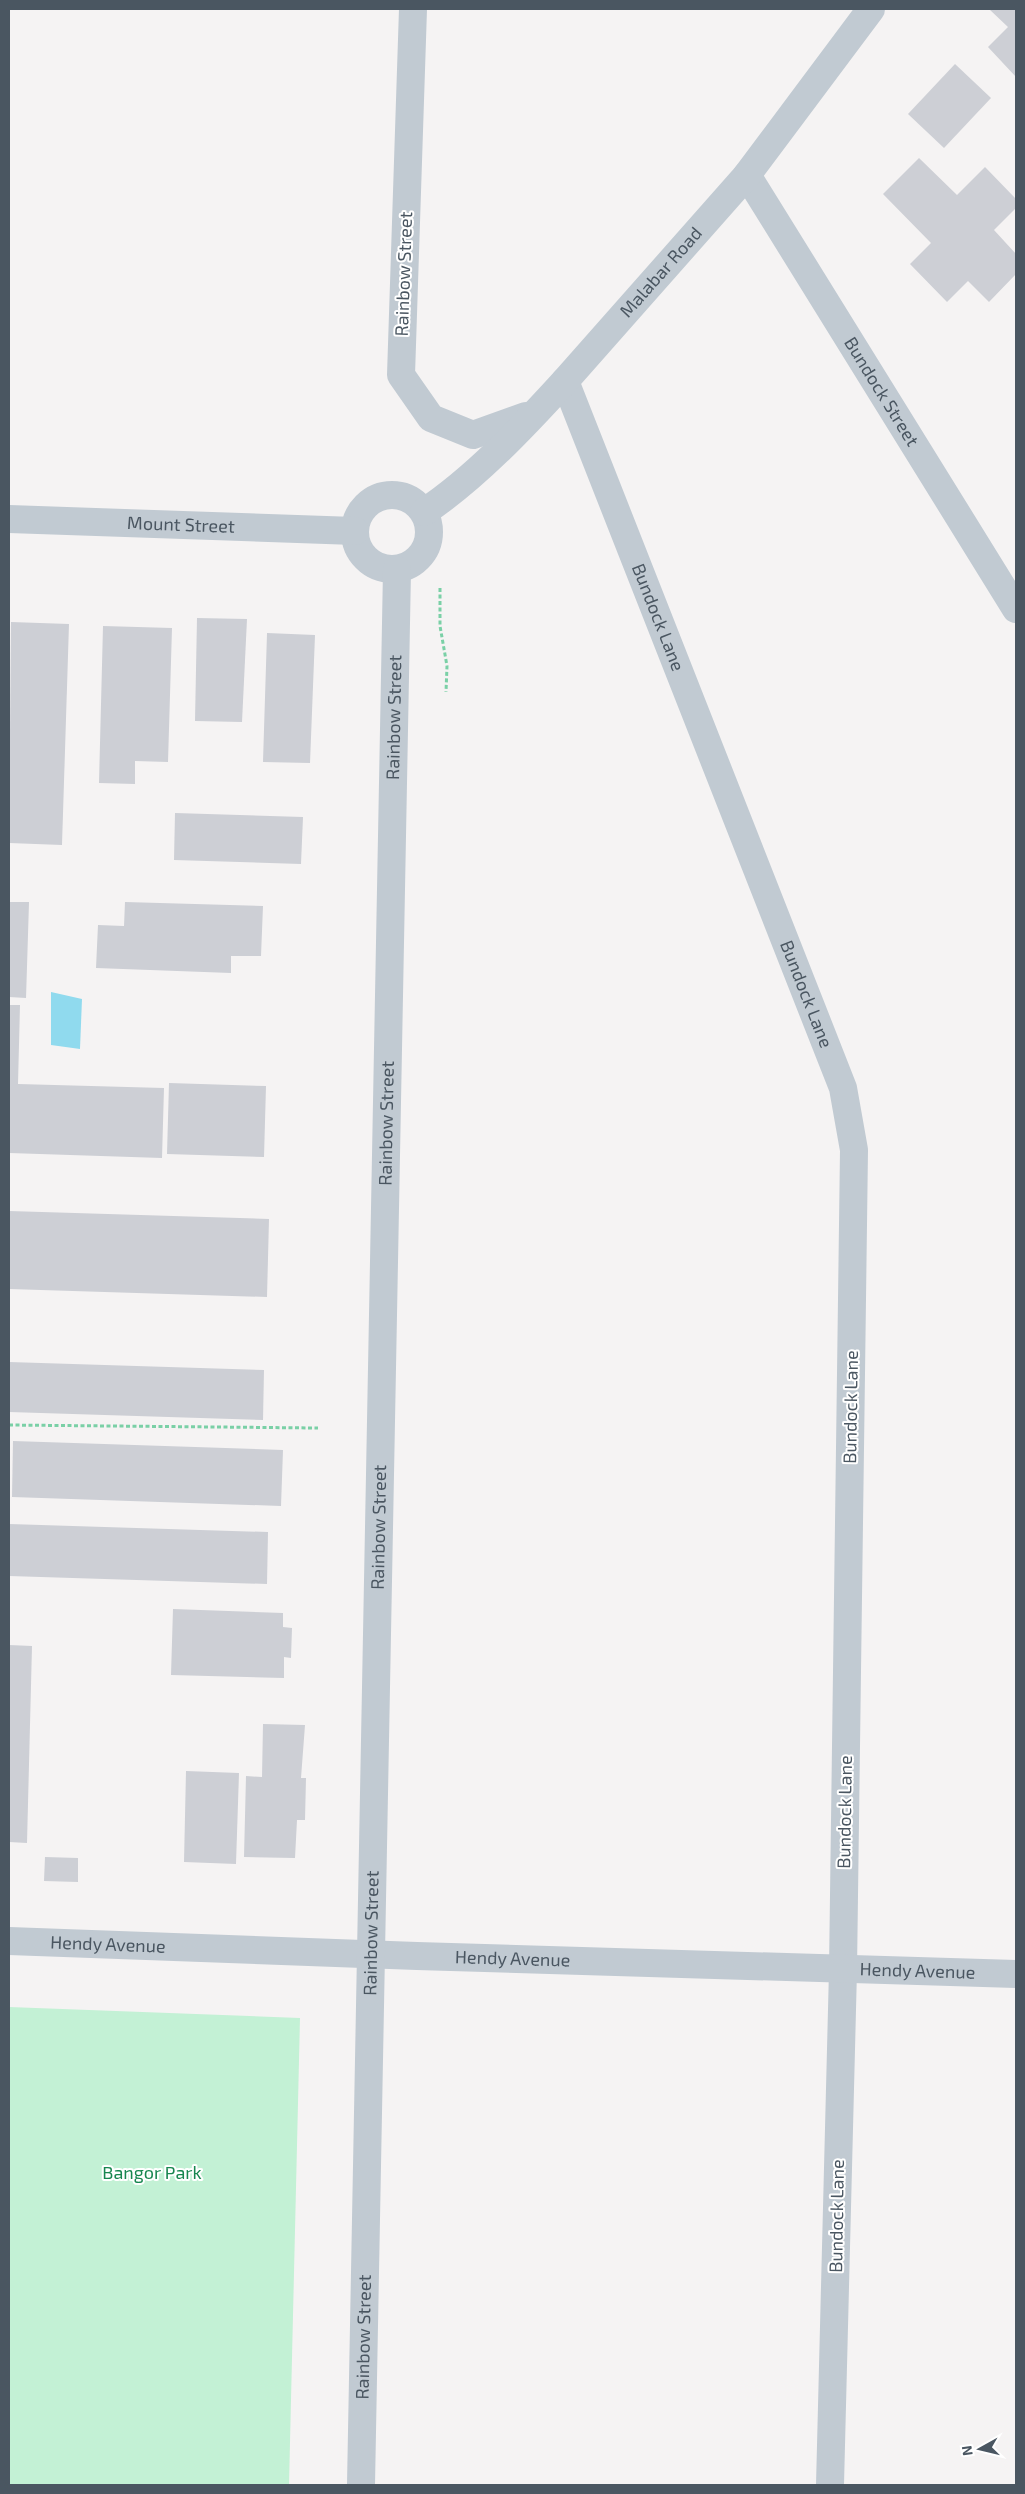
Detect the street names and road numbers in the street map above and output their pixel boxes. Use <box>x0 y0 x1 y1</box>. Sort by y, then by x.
street label: Rainbow Street <box>390 211 416 337</box>
street label: Malabar Road <box>615 222 706 321</box>
street label: Bundock Street <box>840 333 924 450</box>
street label: Mount Street <box>127 511 235 537</box>
street label: Bundock Lane <box>628 560 690 674</box>
street label: Rainbow Street <box>381 654 405 780</box>
street label: Bundock Lane <box>776 937 838 1051</box>
street label: Rainbow Street <box>373 1060 398 1186</box>
street label: Bundock Lane <box>838 1350 862 1464</box>
street label: Rainbow Street <box>366 1464 390 1590</box>
street label: Bundock Lane <box>832 1755 856 1869</box>
street label: Rainbow Street <box>358 1870 383 1996</box>
street label: Hendy Avenue <box>50 1931 166 1957</box>
street label: Hendy Avenue <box>455 1945 571 1971</box>
street label: Hendy Avenue <box>859 1957 976 1983</box>
street label: Bundock Lane <box>824 2159 848 2273</box>
street label: Rainbow Street <box>351 2274 375 2400</box>

